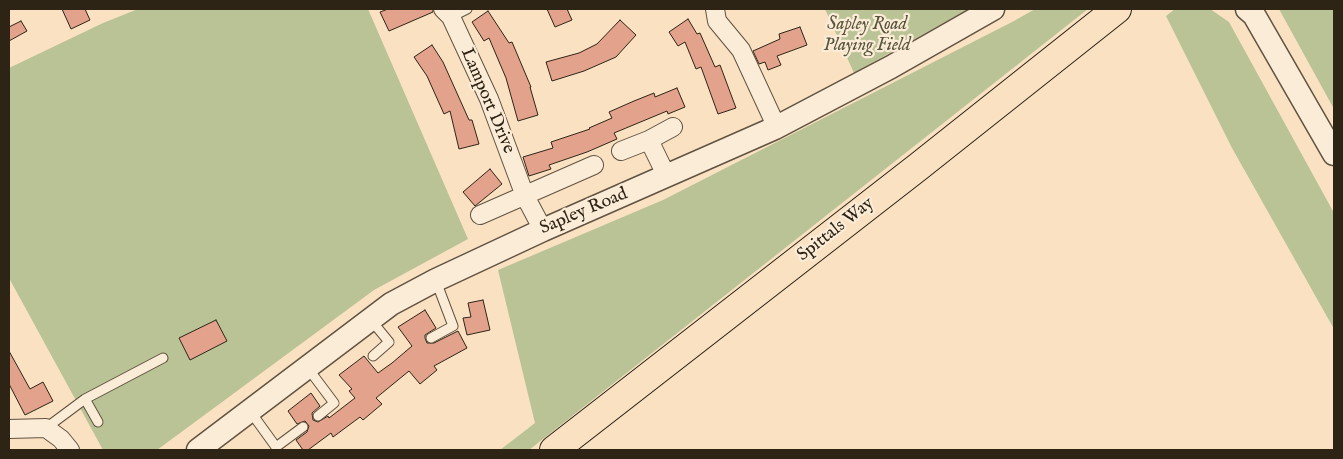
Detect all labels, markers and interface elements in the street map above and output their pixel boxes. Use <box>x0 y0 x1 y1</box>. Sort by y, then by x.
park label: Sapley Road Playing Field <box>823 14 911 56</box>
street label: Lamport Drive <box>455 45 519 157</box>
street label: Sapley Road <box>537 184 631 240</box>
street label: Spittals Way <box>793 193 879 267</box>

